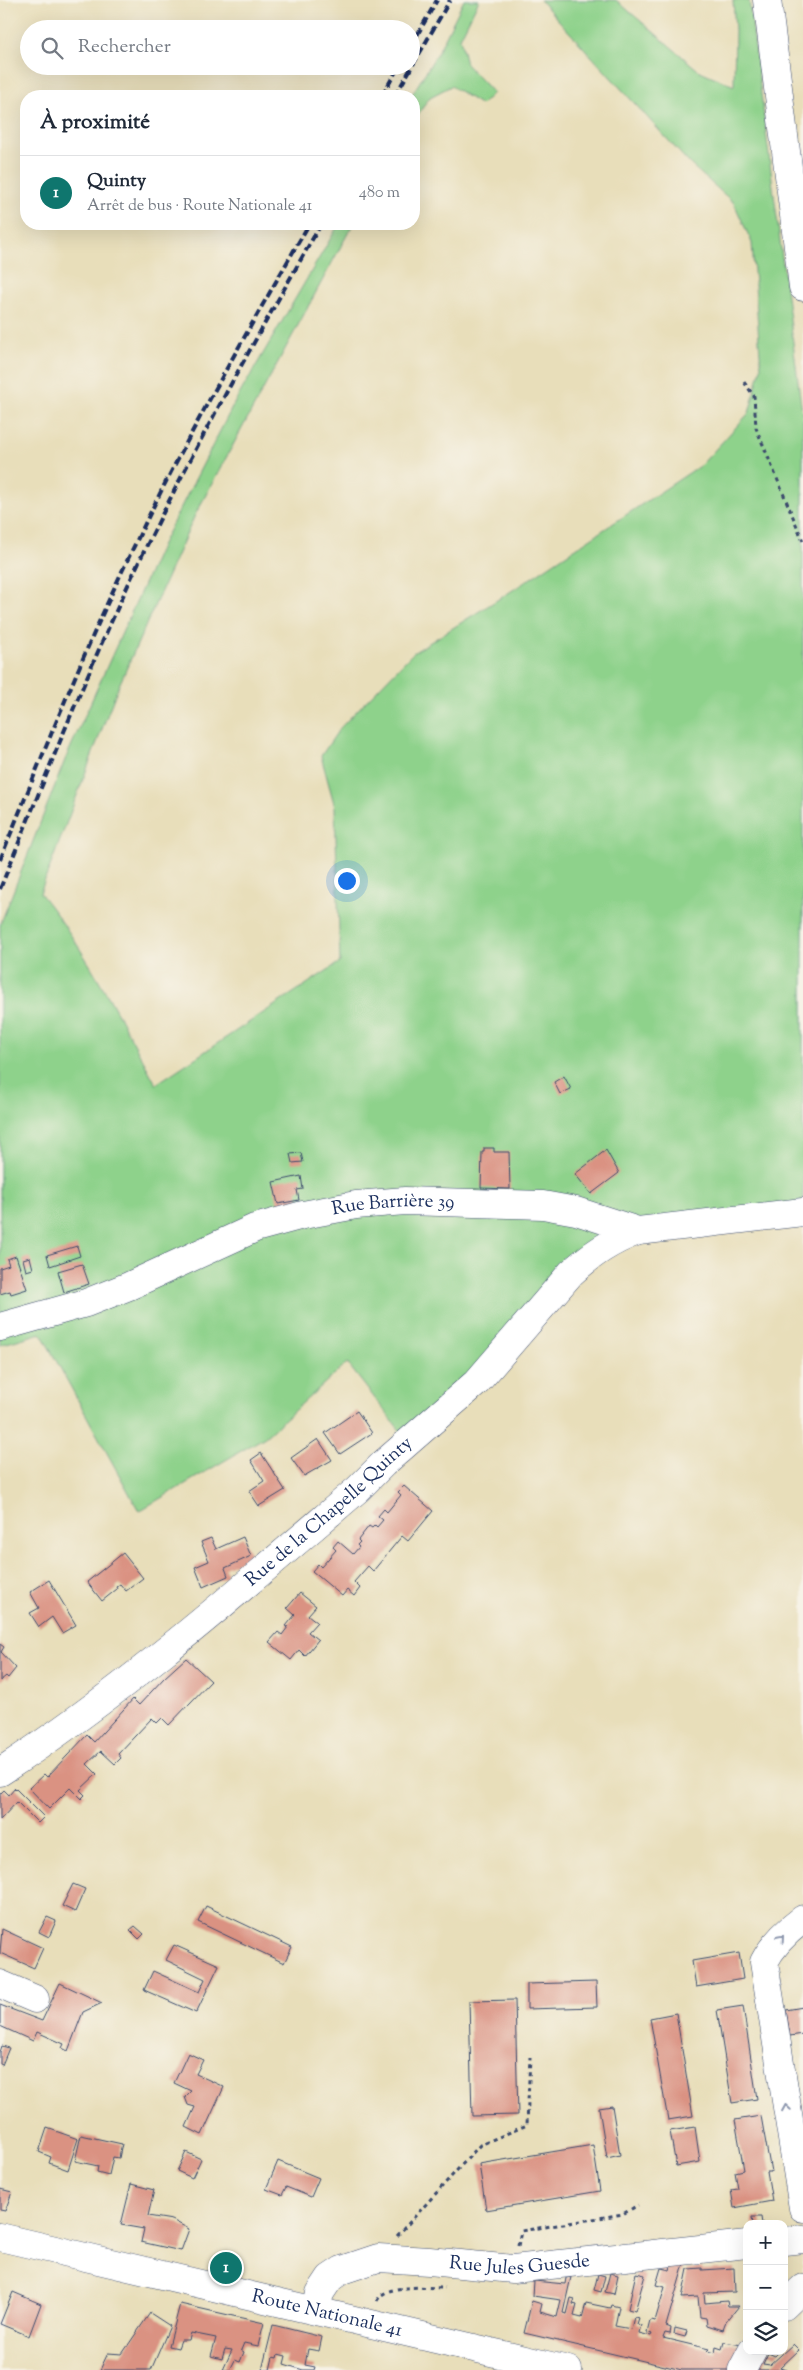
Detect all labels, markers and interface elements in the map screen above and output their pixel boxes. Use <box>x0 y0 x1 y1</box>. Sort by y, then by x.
search box <box>20 20 420 75</box>
icon: search <box>38 34 66 62</box>
text: Rechercher <box>78 34 171 61</box>
text: À proximité <box>40 108 150 138</box>
text: Quinty <box>87 168 146 195</box>
text: 1 <box>53 182 59 205</box>
text: 480 m <box>359 182 400 205</box>
text: Arrêt de bus · Route Nationale 41 <box>87 195 312 218</box>
your location <box>334 868 360 894</box>
street label: Rue Barrière 39 <box>330 1187 455 1223</box>
street label: Rue de la Chapelle Quinty <box>239 1430 419 1593</box>
one-way arrow <box>775 1935 783 1944</box>
one-way arrow <box>782 2103 792 2112</box>
map controls <box>743 2220 788 2355</box>
button: + <box>743 2220 788 2265</box>
street label: Rue Jules Guesde <box>448 2247 591 2283</box>
pin: 1 <box>210 2249 242 2287</box>
button: − <box>743 2265 788 2310</box>
street label: Route Nationale 41 <box>249 2283 406 2344</box>
button: layers <box>743 2310 788 2355</box>

